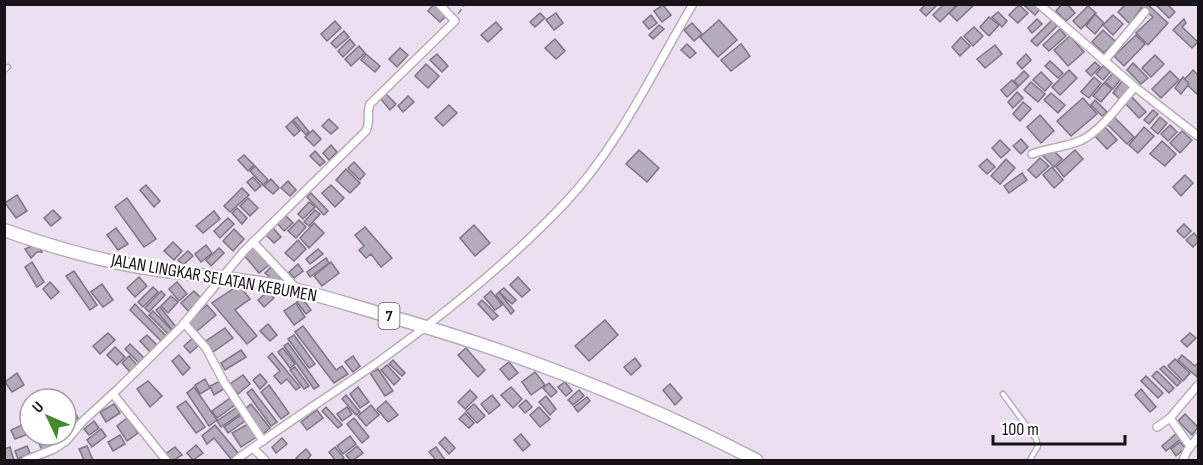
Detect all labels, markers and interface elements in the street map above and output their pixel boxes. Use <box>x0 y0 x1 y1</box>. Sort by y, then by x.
street label: JALAN LINGKAR SELATAN KEBUMEN <box>109 249 318 306</box>
road number: 7 <box>378 303 400 329</box>
north arrow <box>18 387 78 447</box>
text: U <box>29 398 48 417</box>
scale bar <box>993 408 1125 446</box>
text: 100 m <box>1002 419 1039 440</box>

